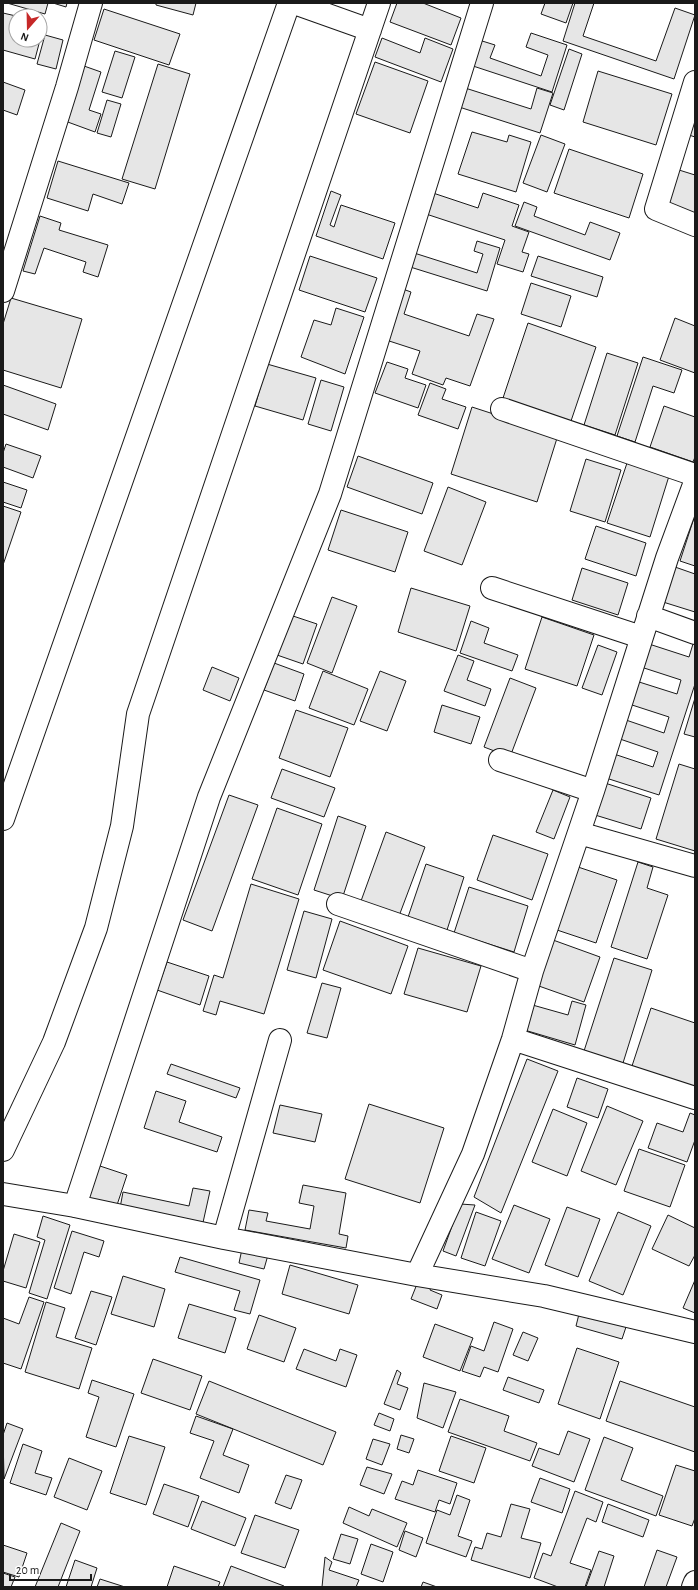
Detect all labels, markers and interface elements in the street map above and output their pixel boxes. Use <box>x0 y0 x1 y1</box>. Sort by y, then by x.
north arrow <box>8 8 48 48</box>
text: N <box>19 30 30 43</box>
scale bar <box>10 1556 91 1582</box>
text: 20 m <box>16 1564 39 1576</box>

